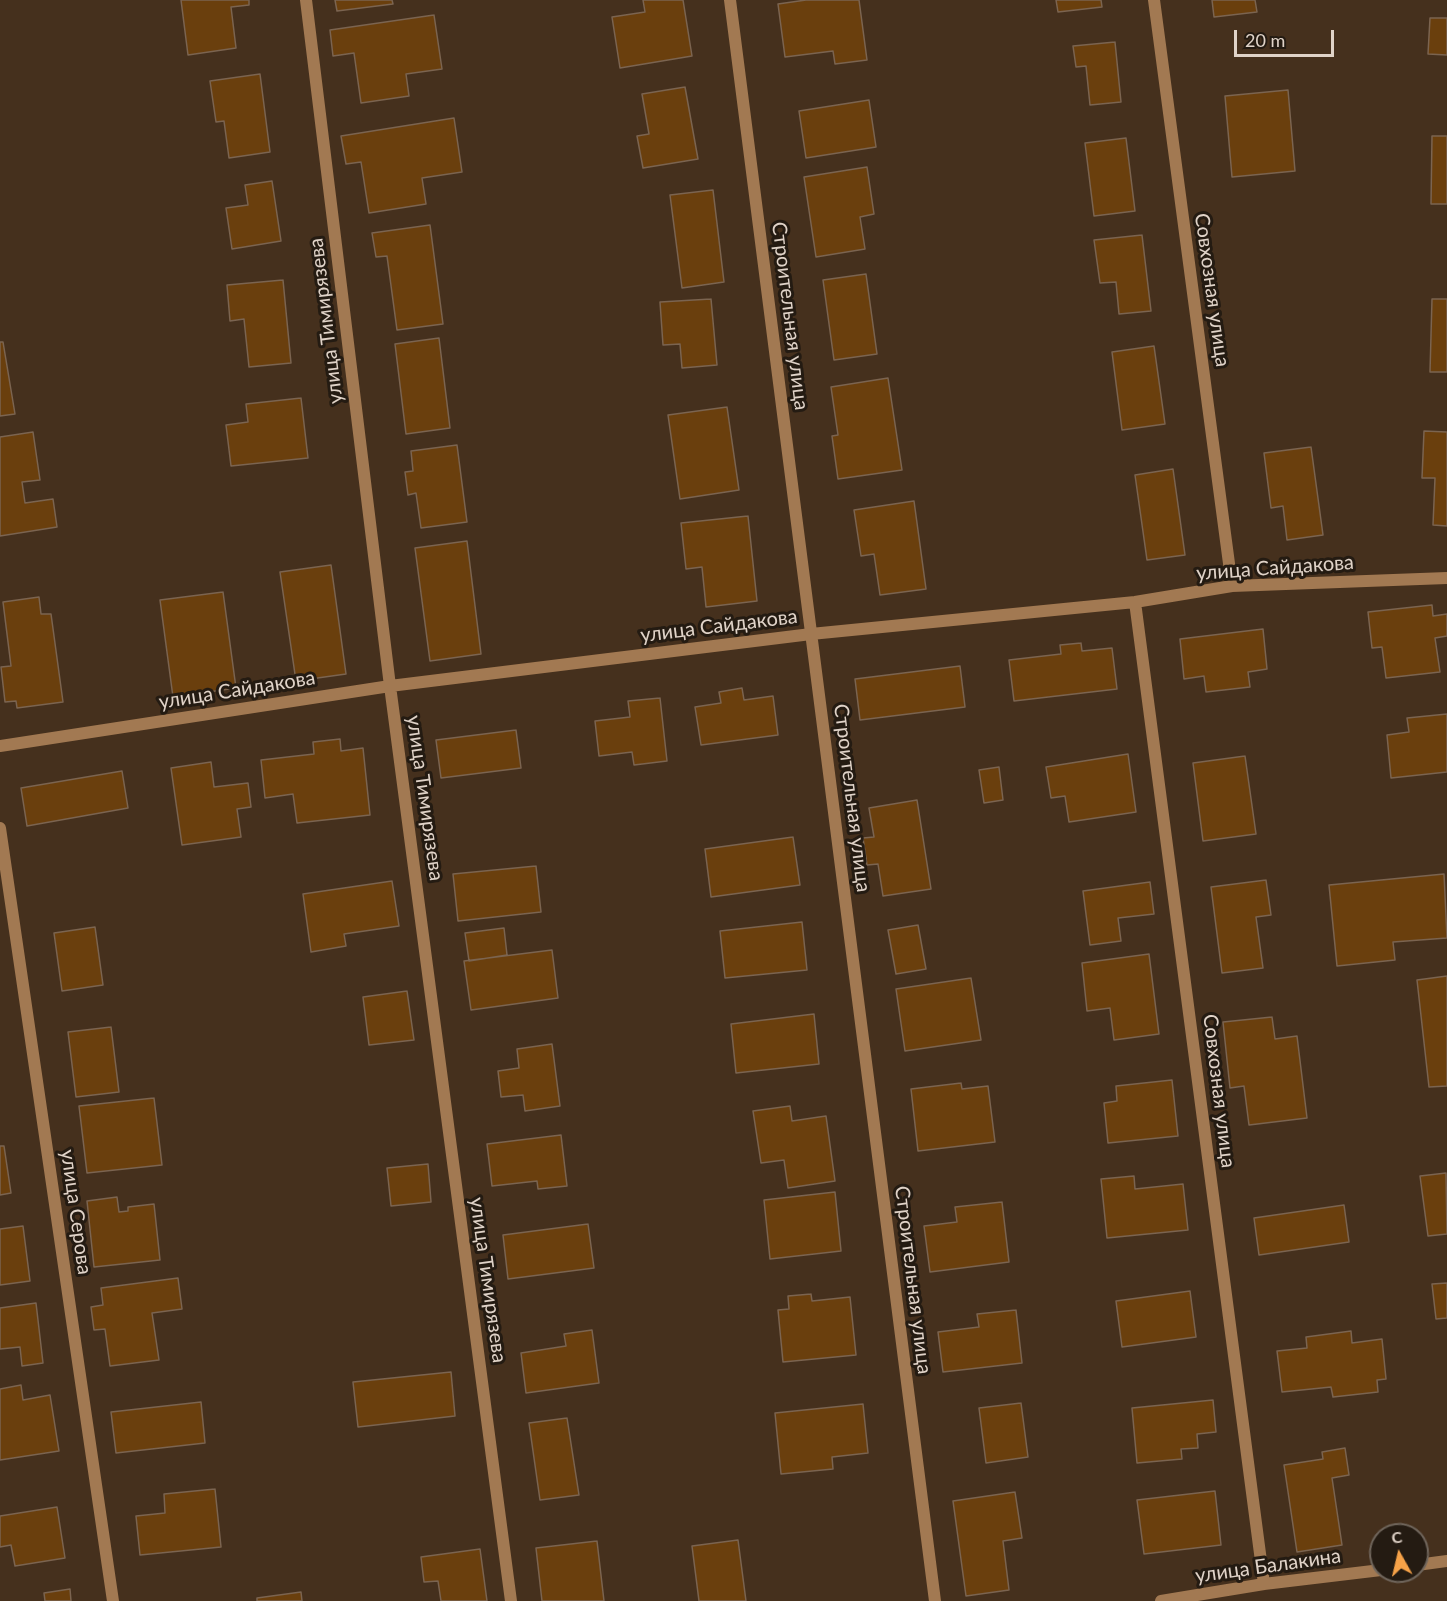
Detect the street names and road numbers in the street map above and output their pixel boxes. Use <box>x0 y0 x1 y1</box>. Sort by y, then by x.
street label: Совхозная улица <box>1189 212 1235 368</box>
street label: Строительная улица <box>767 221 813 411</box>
street label: улица Тимирязева <box>304 237 348 405</box>
street label: улица Сайдакова <box>1195 551 1355 585</box>
street label: улица Сайдакова <box>639 604 799 648</box>
street label: улица Сайдакова <box>157 666 317 714</box>
street label: Строительная улица <box>829 703 875 893</box>
street label: улица Тимирязева <box>402 714 448 882</box>
street label: Совхозная улица <box>1198 1013 1240 1169</box>
street label: улица Серова <box>55 1148 97 1276</box>
street label: Строительная улица <box>890 1185 936 1375</box>
street label: улица Тимирязева <box>465 1196 511 1364</box>
street label: улица Балакина <box>1194 1544 1342 1588</box>

